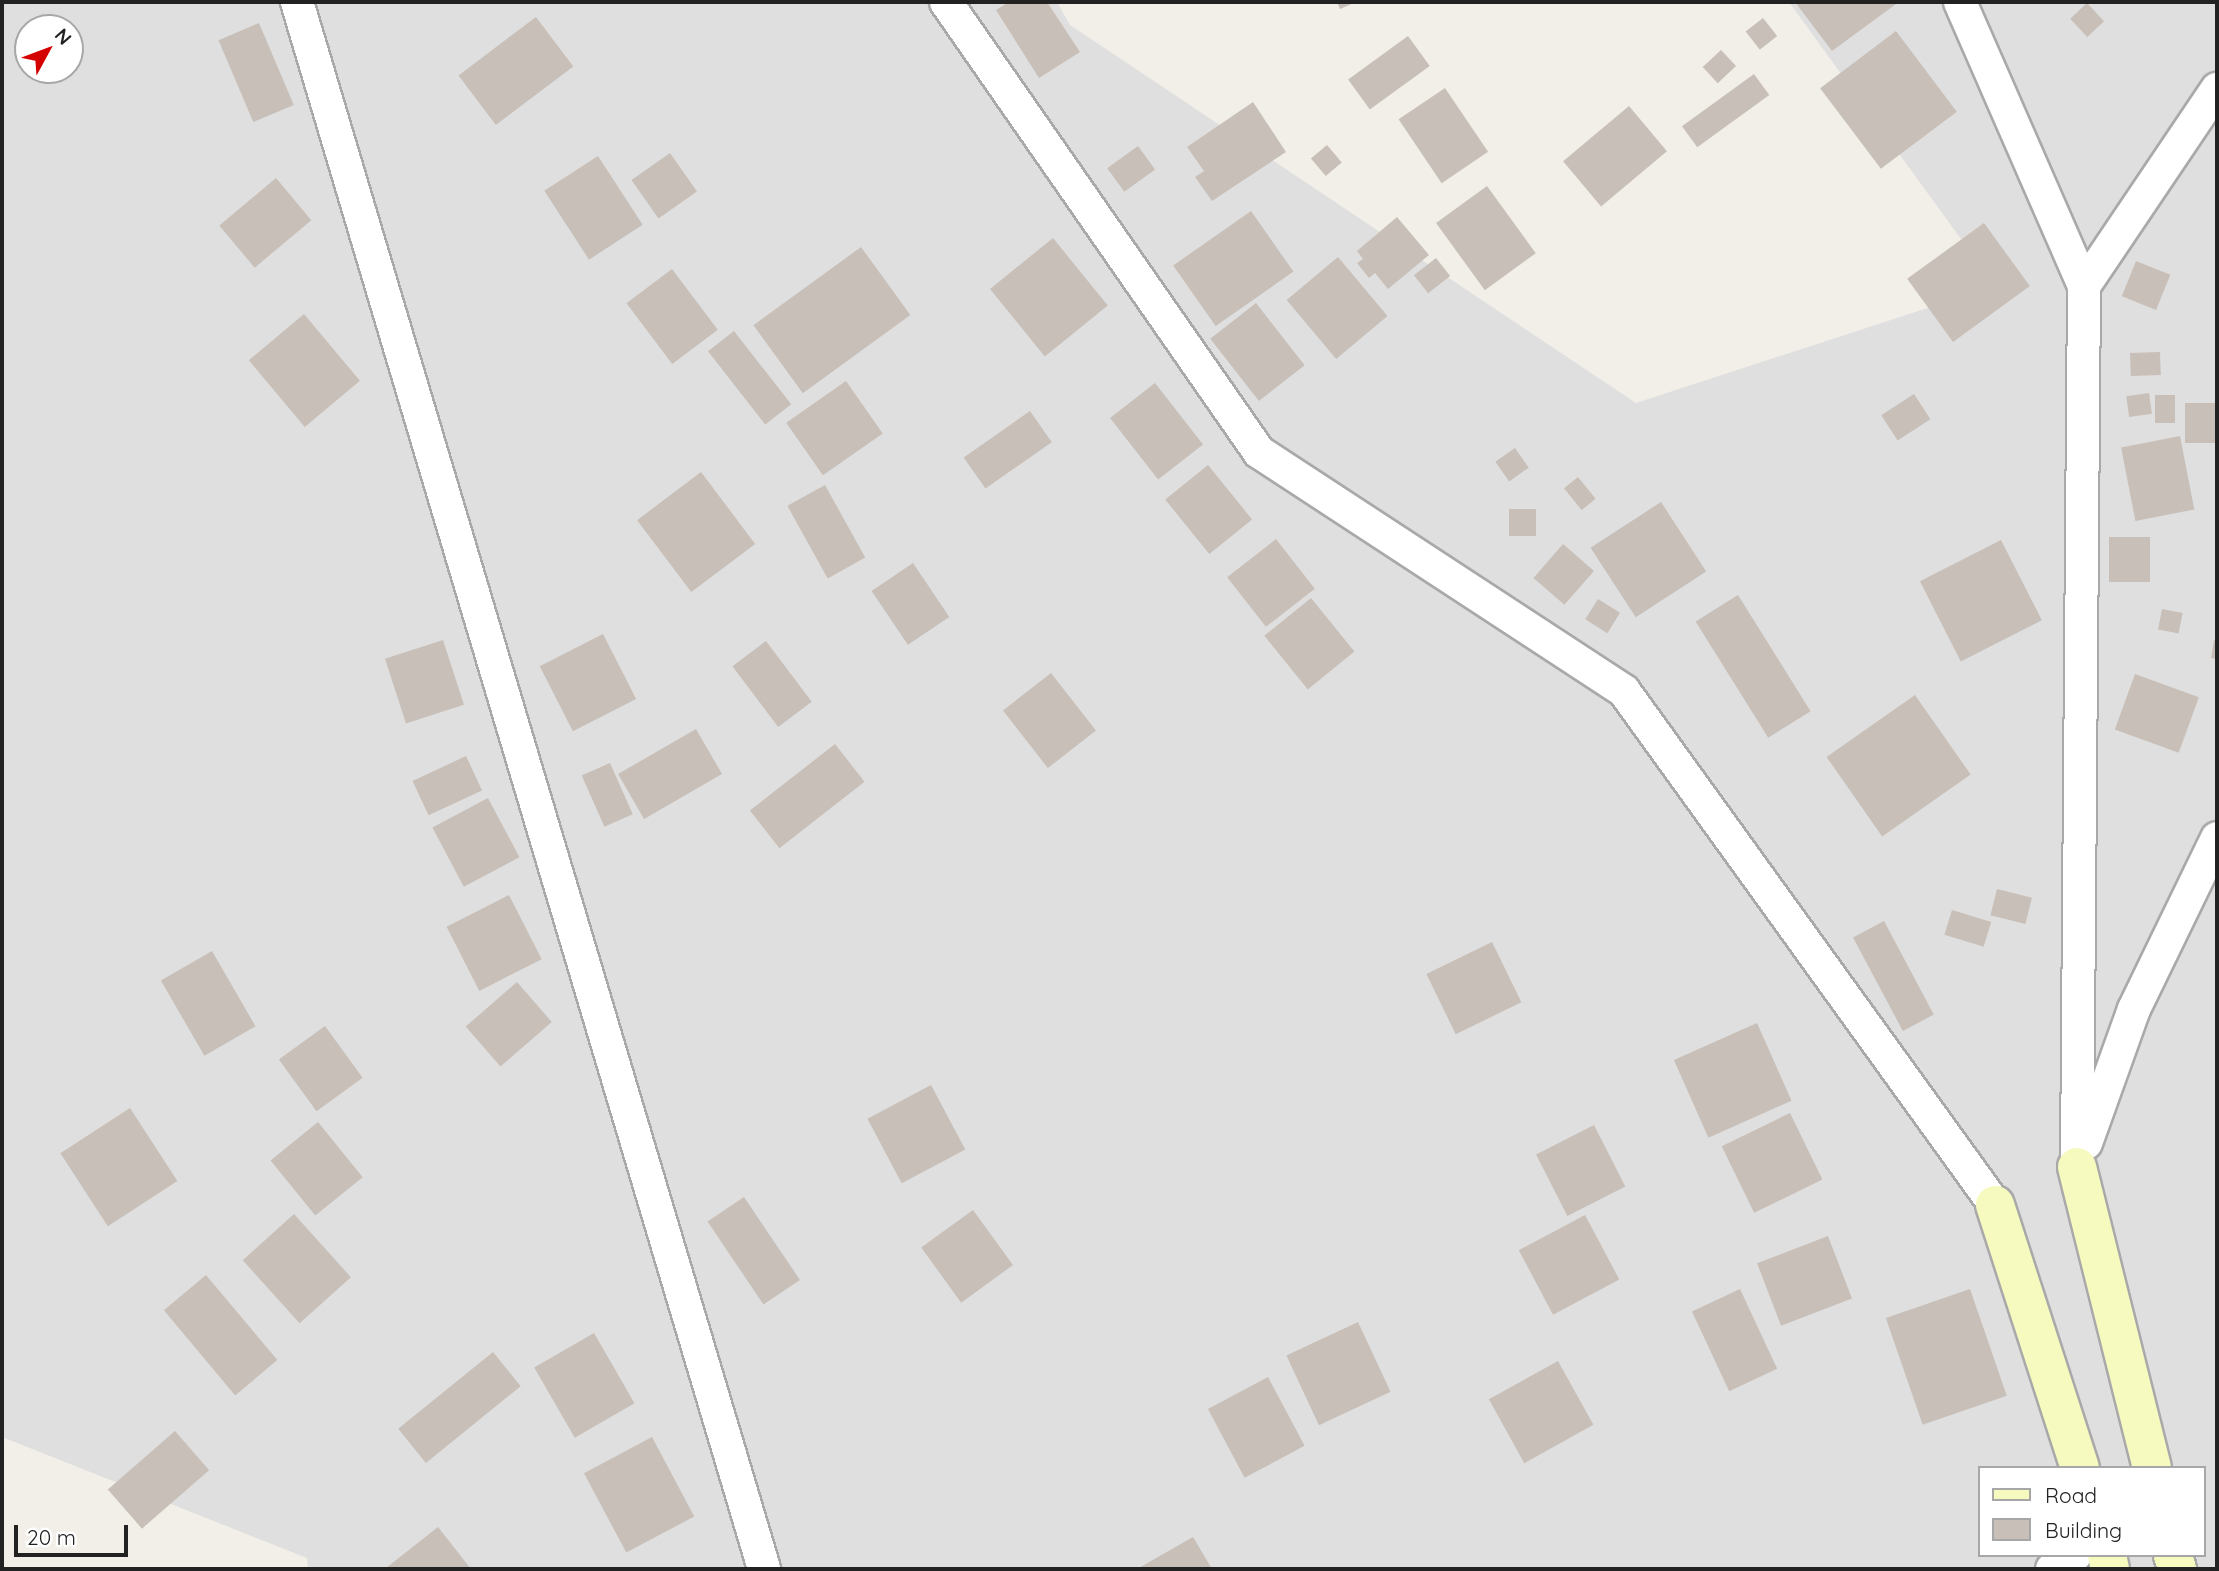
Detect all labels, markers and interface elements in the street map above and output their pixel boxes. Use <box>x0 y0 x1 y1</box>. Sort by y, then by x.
north arrow <box>14 14 84 84</box>
text: N <box>50 23 77 50</box>
legend <box>1978 1466 2205 1557</box>
text: Road <box>2045 1482 2097 1508</box>
scale bar <box>18 1512 131 1556</box>
text: Building <box>2045 1517 2122 1543</box>
text: 20 m <box>27 1524 76 1550</box>

